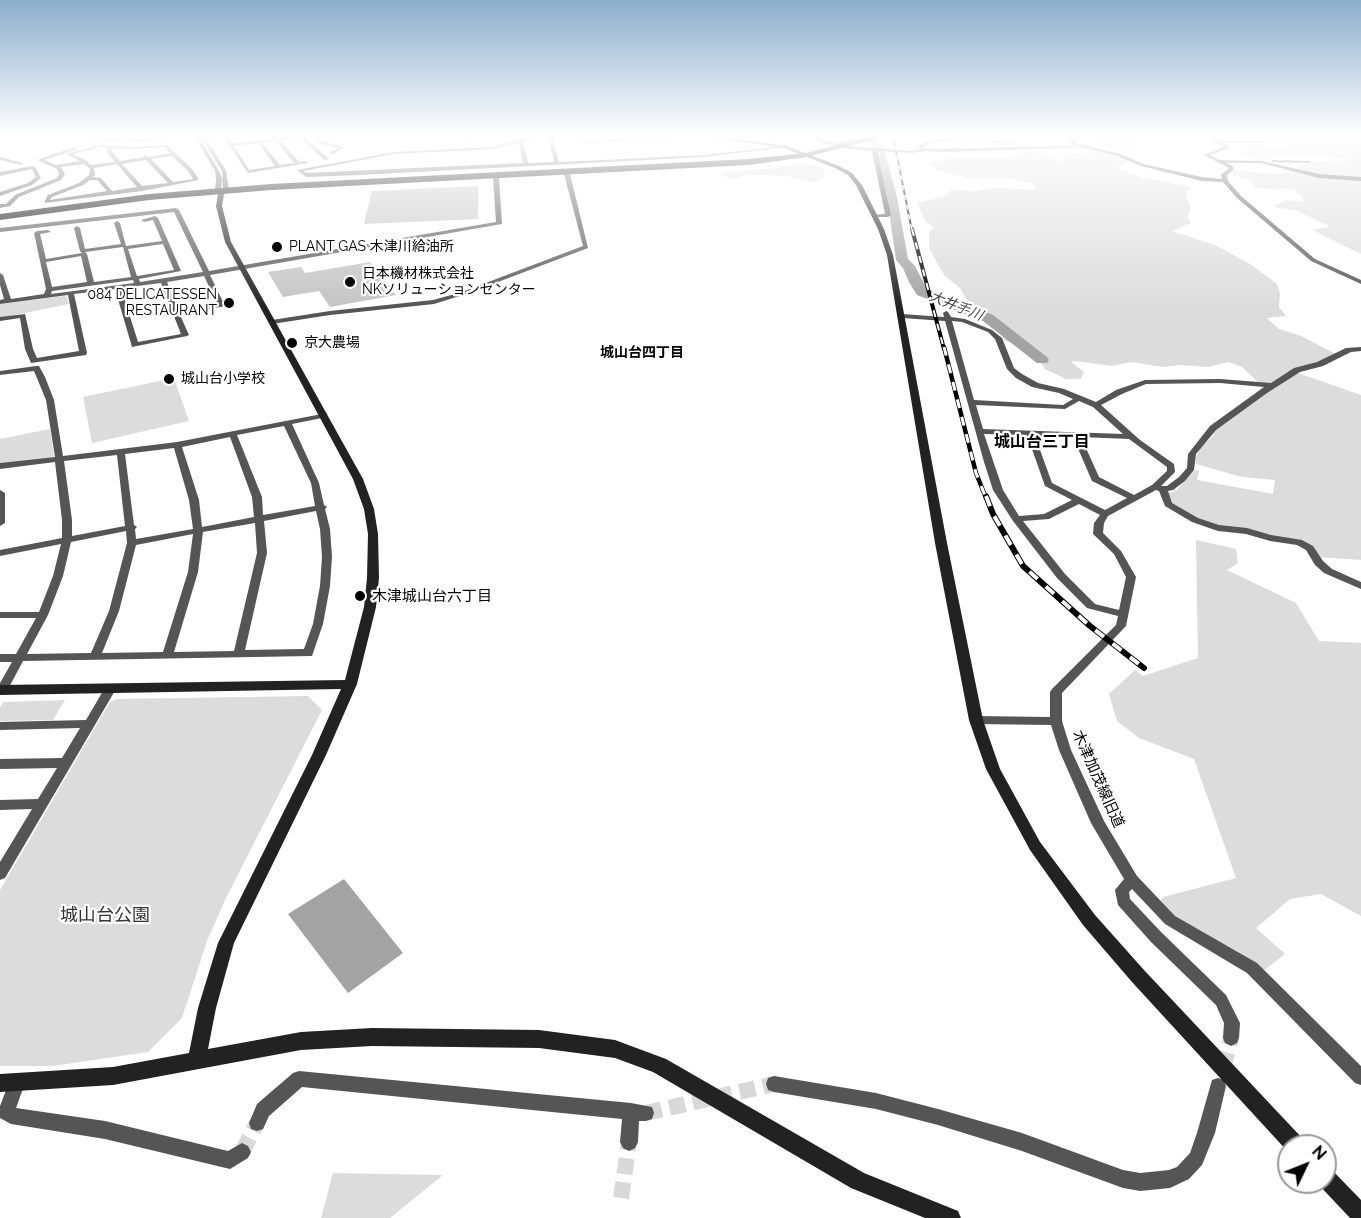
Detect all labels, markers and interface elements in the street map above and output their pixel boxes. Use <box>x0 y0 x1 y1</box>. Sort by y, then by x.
place label: PLANT GAS 木津川給油所 <box>289 239 454 255</box>
marker: PLANT GAS 木津川給油所 <box>270 240 284 254</box>
place label: 日本機材株式会社 NKソリューションセンター <box>362 266 536 298</box>
marker: 日本機材株式会社 NKソリューションセンター <box>343 275 357 289</box>
place label: 084 DELICATESSEN RESTAURANT <box>87 287 217 320</box>
water label: 大井手川 <box>927 288 985 324</box>
marker: 084 DELICATESSEN RESTAURANT <box>222 296 236 310</box>
place label: 京大農場 <box>304 335 360 351</box>
marker: 京大農場 <box>285 336 299 350</box>
district label: 城山台四丁目 <box>600 345 684 361</box>
place label: 城山台小学校 <box>181 371 265 387</box>
marker: 城山台小学校 <box>162 372 176 386</box>
district label: 城山台三丁目 <box>994 432 1090 452</box>
place label: 木津城山台六丁目 <box>372 587 492 605</box>
marker: 木津城山台六丁目 <box>353 589 367 603</box>
street label: 木津加茂線旧道 <box>1068 727 1128 831</box>
park label: 城山台公園 <box>60 905 150 927</box>
north arrow <box>1277 1134 1337 1194</box>
text: N <box>1308 1142 1330 1164</box>

